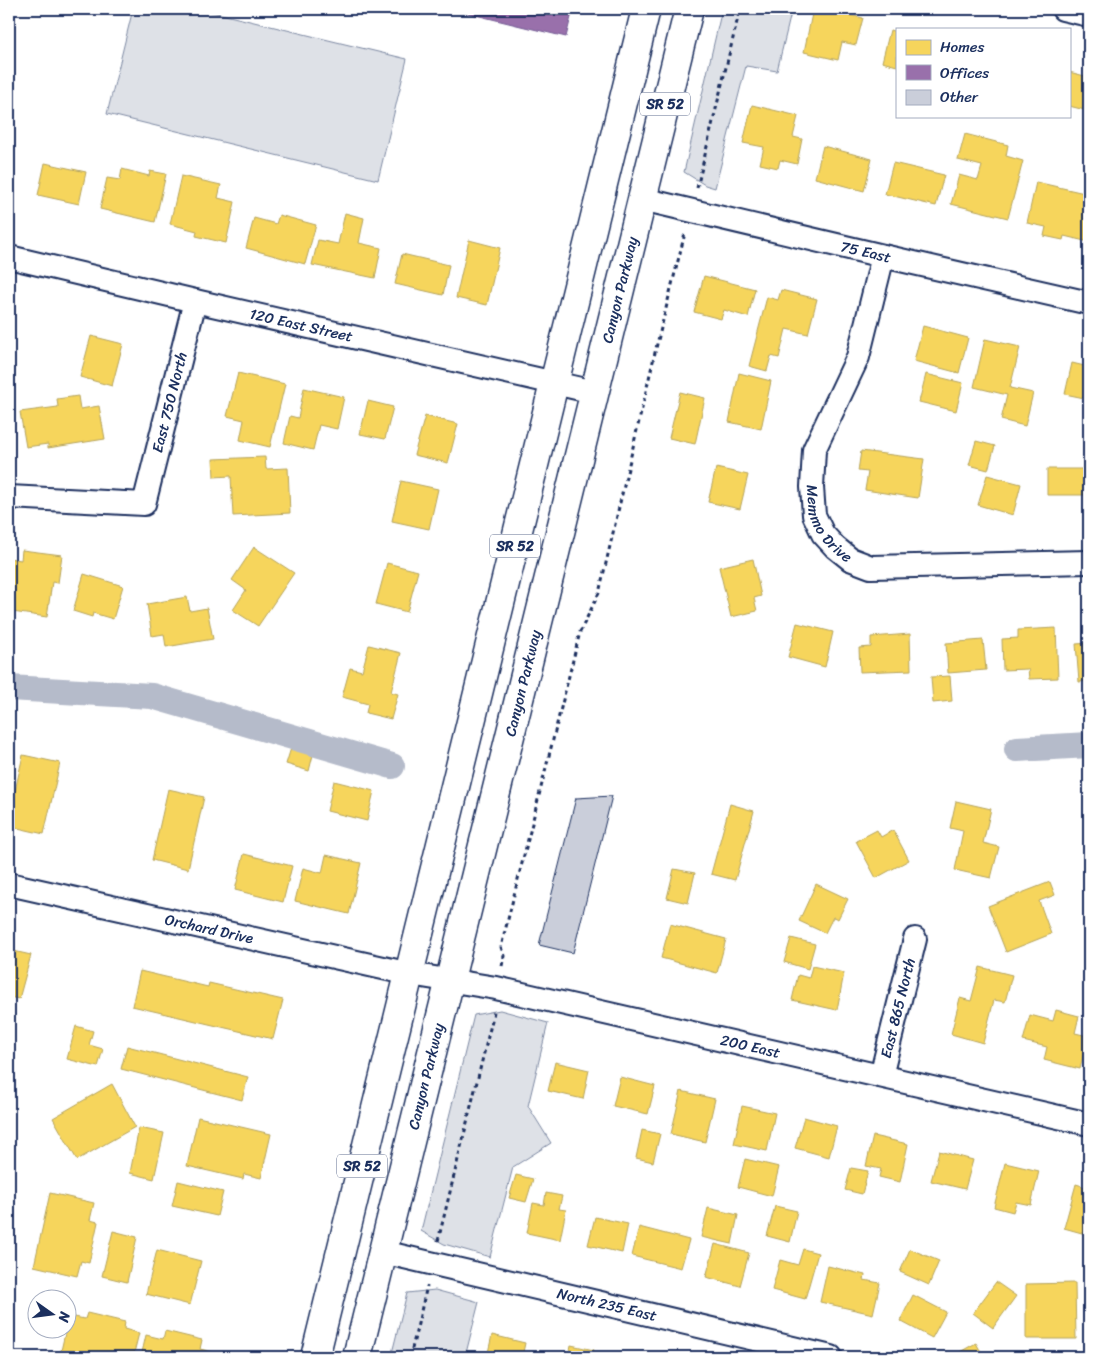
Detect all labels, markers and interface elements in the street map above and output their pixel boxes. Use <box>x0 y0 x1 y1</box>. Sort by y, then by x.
legend <box>896 28 1070 118</box>
text: Homes <box>940 34 984 60</box>
text: Offices <box>940 60 989 86</box>
text: Other <box>940 84 979 110</box>
road number: SR 52 <box>640 92 690 116</box>
street label: 75 East <box>838 233 894 271</box>
street label: Canyon Parkway <box>594 234 646 346</box>
street label: 120 East Street <box>247 301 356 350</box>
street label: East 750 North <box>144 349 195 455</box>
street label: Memmo Drive <box>799 484 859 570</box>
road number: SR 52 <box>490 534 540 558</box>
street label: Canyon Parkway <box>497 627 549 739</box>
street label: Orchard Drive <box>162 906 256 951</box>
street label: East 865 North <box>873 955 923 1061</box>
street label: Canyon Parkway <box>400 1020 452 1132</box>
street label: 200 East <box>718 1027 783 1066</box>
road number: SR 52 <box>337 1154 387 1178</box>
street label: North 235 East <box>554 1280 660 1329</box>
north arrow <box>28 1288 78 1338</box>
text: N <box>51 1308 78 1325</box>

